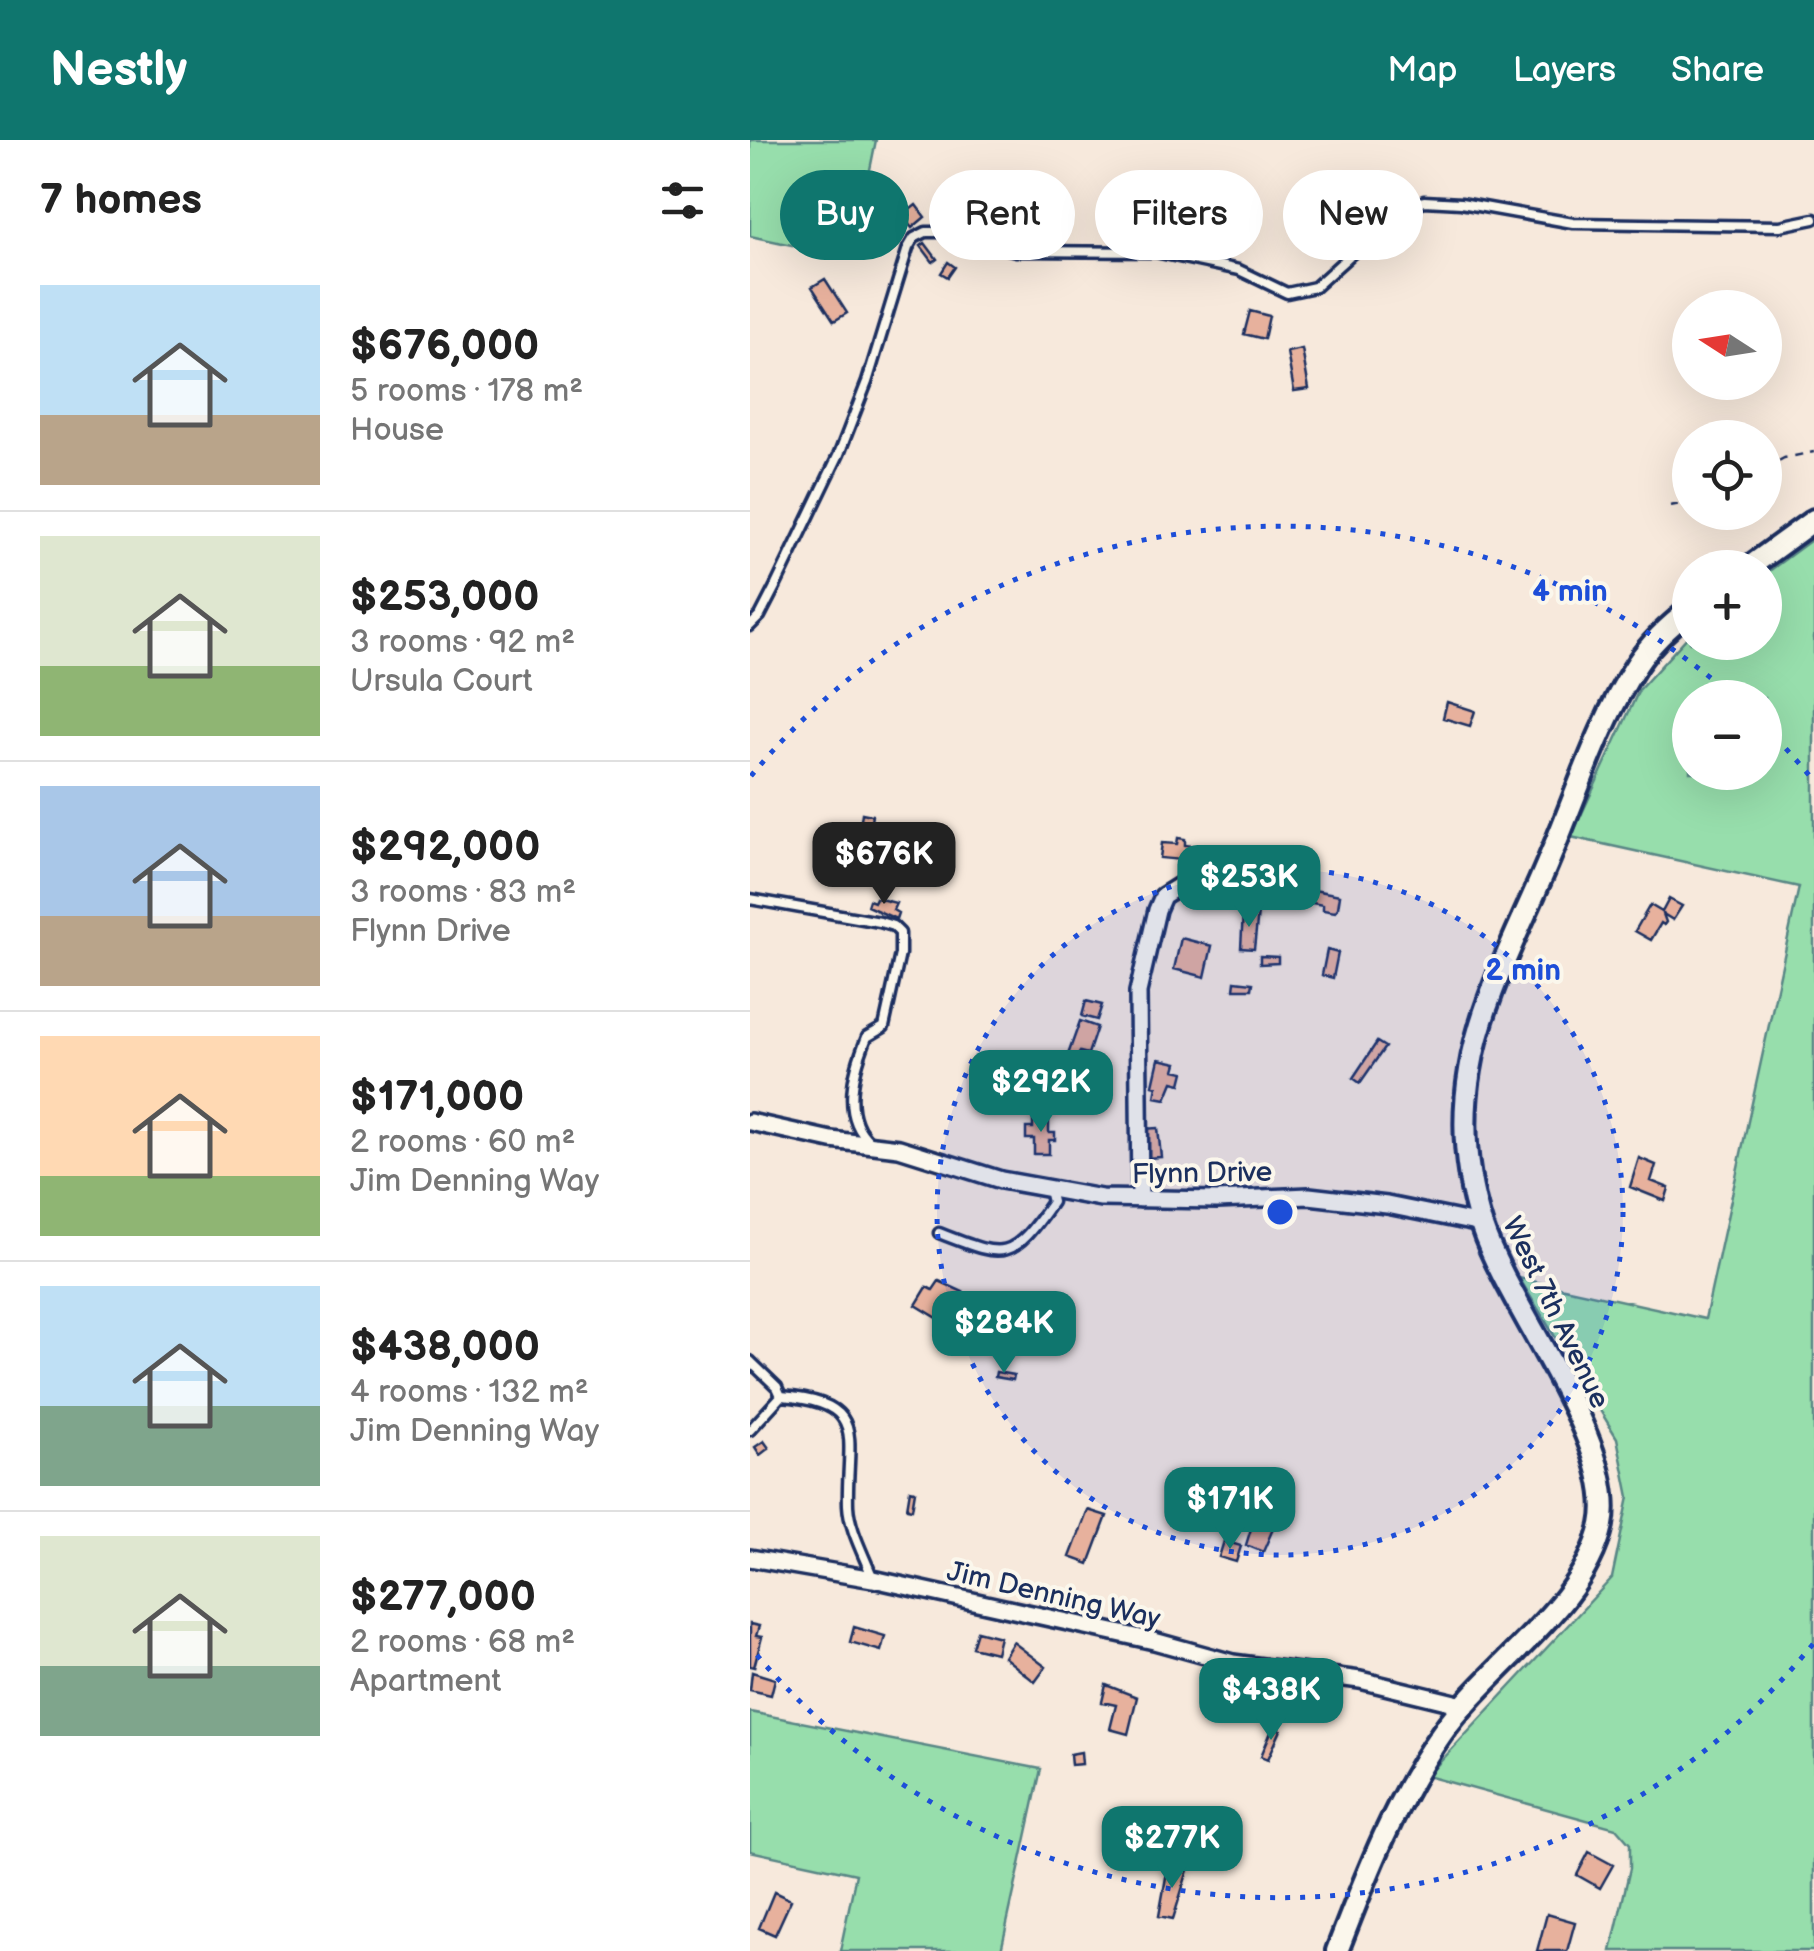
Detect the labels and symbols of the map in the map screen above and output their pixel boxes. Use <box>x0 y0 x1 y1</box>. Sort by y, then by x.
north arrow <box>1672 290 1782 400</box>
text: 4 min <box>1532 574 1608 610</box>
pin: $676K <box>814 822 954 907</box>
pin: $253K <box>1179 845 1319 930</box>
text: 2 min <box>1485 953 1561 989</box>
pin: $292K <box>971 1050 1111 1135</box>
street label: Flynn Drive <box>1131 1156 1273 1191</box>
centre of rings <box>1262 1194 1298 1230</box>
street label: West 7th Avenue <box>1495 1211 1616 1414</box>
pin: $284K <box>934 1291 1074 1376</box>
pin: $171K <box>1160 1467 1300 1552</box>
street label: Jim Denning Way <box>944 1555 1164 1636</box>
pin: $438K <box>1201 1658 1341 1743</box>
pin: $277K <box>1102 1806 1242 1891</box>

